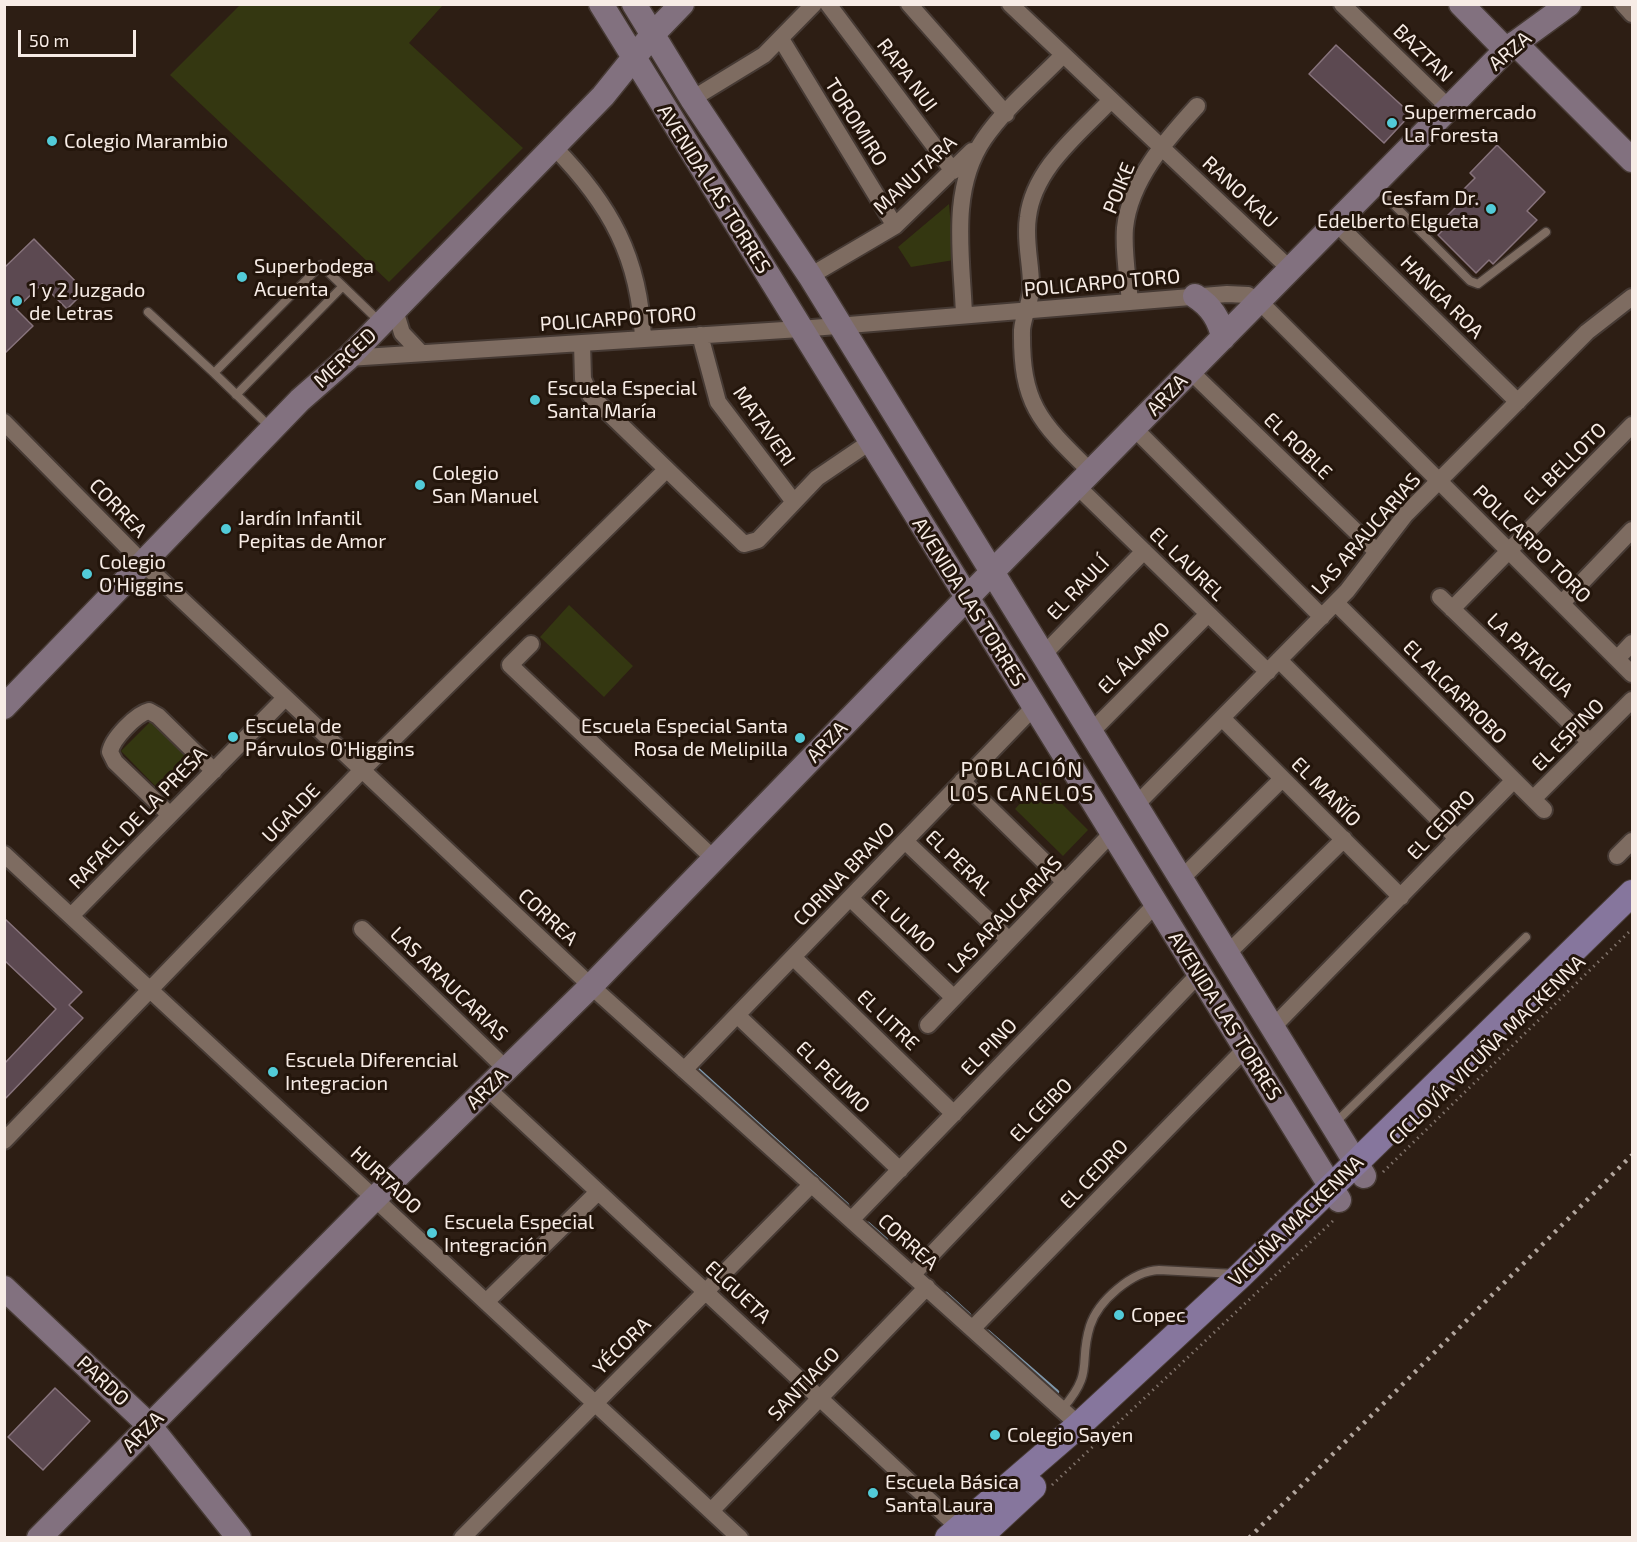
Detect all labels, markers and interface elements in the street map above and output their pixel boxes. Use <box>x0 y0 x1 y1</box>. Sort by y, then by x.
scale bar <box>21 18 140 56</box>
street label: BAZTAN <box>1388 19 1458 87</box>
street label: ARZA <box>1484 26 1536 76</box>
text: 50 m <box>29 29 69 51</box>
street label: RAPA NUI <box>872 34 942 116</box>
street label: TOROMIRO <box>820 74 892 170</box>
street label: AVENIDA LAS TORRES <box>652 100 776 278</box>
place label: Supermercado La Foresta <box>1404 100 1537 147</box>
marker: Supermercado La Foresta <box>1385 116 1399 130</box>
place label: Colegio Marambio <box>64 129 228 153</box>
street label: MANUTARA <box>868 130 962 220</box>
marker: Colegio Marambio <box>45 134 59 148</box>
street label: RANO KAU <box>1197 151 1283 233</box>
street label: POIKE <box>1098 159 1140 217</box>
place label: Cesfam Dr. Edelberto Elgueta <box>1317 186 1479 233</box>
marker: Cesfam Dr. Edelberto Elgueta <box>1484 202 1498 216</box>
street label: HANGA ROA <box>1396 251 1488 343</box>
place label: Superbodega Acuenta <box>254 254 374 301</box>
street label: POLICARPO TORO <box>1023 264 1181 302</box>
marker: Superbodega Acuenta <box>235 270 249 284</box>
place label: 1 y 2 Juzgado de Letras <box>29 278 145 325</box>
marker: 1 y 2 Juzgado de Letras <box>10 294 24 308</box>
street label: POLICARPO TORO <box>539 302 697 336</box>
street label: MERCED <box>309 323 381 393</box>
street label: ARZA <box>1142 369 1192 421</box>
place label: Escuela Especial Santa María <box>547 376 697 423</box>
street label: MATAVERI <box>728 381 800 471</box>
marker: Escuela Especial Santa María <box>528 393 542 407</box>
street label: EL ROBLE <box>1259 408 1337 484</box>
street label: EL BELLOTO <box>1518 417 1612 511</box>
place label: Colegio San Manuel <box>432 461 538 508</box>
street label: LAS ARAUCARIAS <box>1306 468 1426 600</box>
street label: CORREA <box>84 473 152 543</box>
marker: Colegio San Manuel <box>413 478 427 492</box>
street label: POLICARPO TORO <box>1468 480 1596 608</box>
place label: Jardín Infantil Pepitas de Amor <box>238 506 386 553</box>
street label: AVENIDA LAS TORRES <box>907 513 1031 691</box>
marker: Jardín Infantil Pepitas de Amor <box>219 522 233 536</box>
street label: EL LAUREL <box>1144 522 1230 606</box>
place label: Colegio O'Higgins <box>99 550 184 597</box>
street label: EL RAULÍ <box>1042 551 1114 625</box>
marker: Colegio O'Higgins <box>80 567 94 581</box>
street label: LA PATAGUA <box>1482 608 1578 702</box>
street label: EL ÁLAMO <box>1093 617 1175 699</box>
street label: EL ALGARROBO <box>1398 635 1512 749</box>
street label: EL ESPINO <box>1527 694 1609 776</box>
place label: Escuela de Párvulos O'Higgins <box>245 714 415 761</box>
place label: Escuela Especial Santa Rosa de Melipilla <box>581 714 788 761</box>
street label: ARZA <box>802 716 852 768</box>
marker: Escuela de Párvulos O'Higgins <box>226 730 240 744</box>
marker: Escuela Especial Santa Rosa de Melipilla <box>793 731 807 745</box>
street label: RAFAEL DE LA PRESA <box>64 742 212 894</box>
street label: EL MAÑÍO <box>1286 752 1366 832</box>
district label: POBLACIÓN LOS CANELOS <box>949 757 1095 807</box>
street label: UGALDE <box>257 778 325 848</box>
street label: EL CEDRO <box>1402 785 1480 865</box>
street label: CORINA BRAVO <box>788 817 900 931</box>
street label: EL PERAL <box>920 825 998 901</box>
street label: LAS ARAUCARIAS <box>943 851 1067 979</box>
street label: CORREA <box>513 883 583 951</box>
street label: EL ULMO <box>866 884 940 958</box>
street label: LAS ARAUCARIAS <box>385 922 513 1046</box>
street label: AVENIDA LAS TORRES <box>1163 927 1287 1105</box>
street label: CICLOVÍA VICUÑA MACKENNA <box>1384 950 1590 1150</box>
street label: EL LITRE <box>852 985 924 1055</box>
street label: EL PINO <box>956 1013 1022 1081</box>
street label: EL PEUMO <box>791 1036 875 1118</box>
place label: Escuela Diferencial Integracion <box>285 1048 458 1095</box>
street label: ARZA <box>461 1064 513 1114</box>
marker: Escuela Diferencial Integracion <box>266 1065 280 1079</box>
street label: EL CEIBO <box>1005 1073 1077 1147</box>
street label: EL CEDRO <box>1055 1134 1133 1214</box>
street label: HURTADO <box>346 1141 426 1219</box>
street label: VICUÑA MACKENNA <box>1224 1151 1368 1291</box>
street label: CORREA <box>873 1209 943 1275</box>
place label: Escuela Especial Integración <box>444 1210 594 1257</box>
marker: Escuela Especial Integración <box>425 1226 439 1240</box>
street label: ELGUETA <box>700 1256 776 1328</box>
place label: Copec <box>1131 1303 1186 1327</box>
marker: Copec <box>1112 1308 1126 1322</box>
street label: YÉCORA <box>588 1312 656 1380</box>
street label: SANTIAGO <box>763 1342 845 1426</box>
street label: PARDO <box>72 1351 134 1411</box>
street label: ARZA <box>117 1406 169 1458</box>
place label: Colegio Sayen <box>1007 1423 1133 1447</box>
marker: Colegio Sayen <box>988 1428 1002 1442</box>
place label: Escuela Básica Santa Laura <box>885 1470 1019 1517</box>
marker: Escuela Básica Santa Laura <box>866 1486 880 1500</box>

